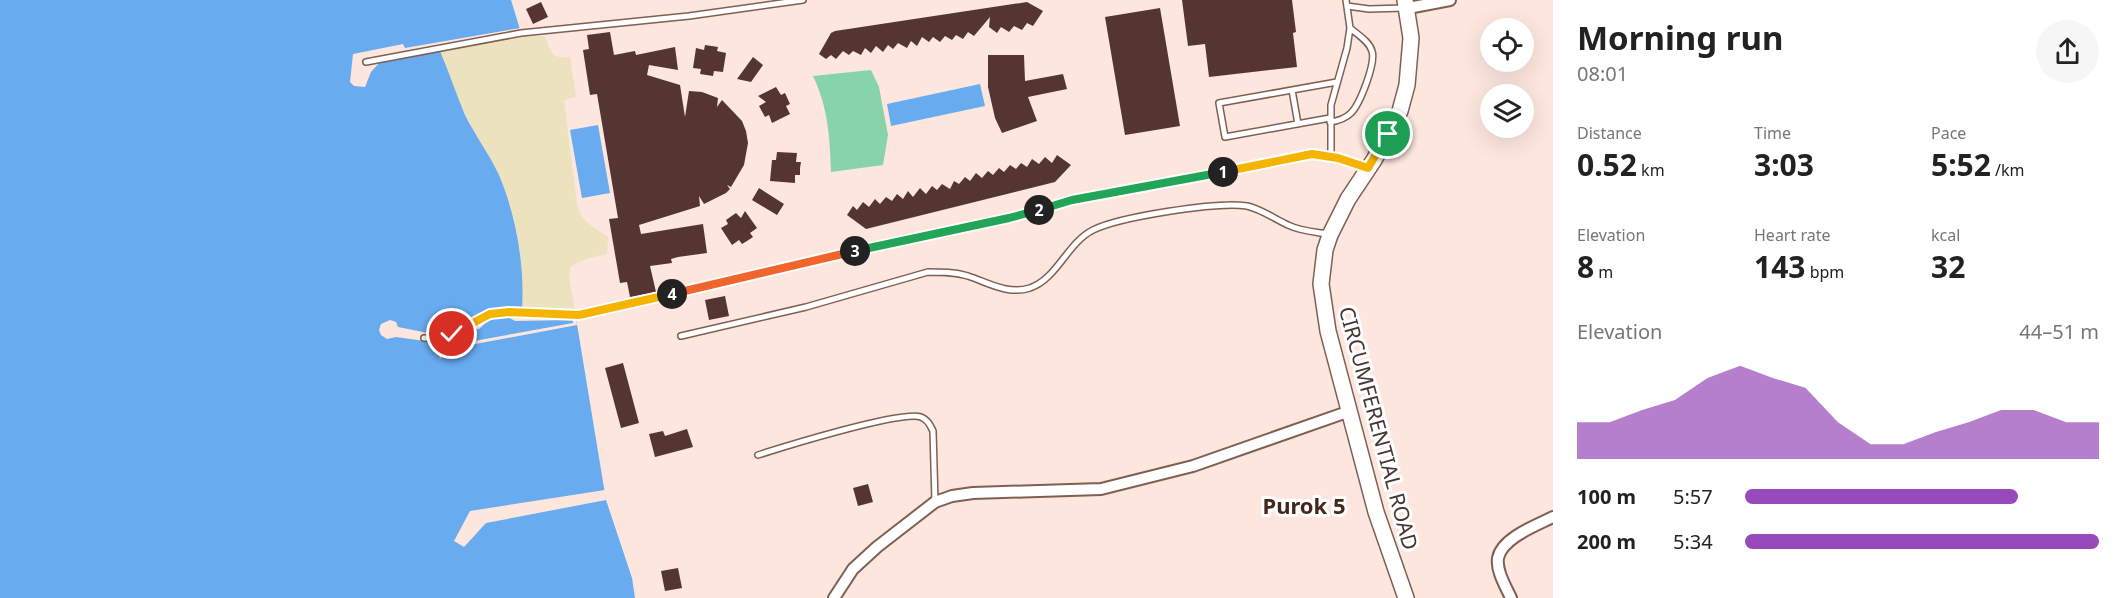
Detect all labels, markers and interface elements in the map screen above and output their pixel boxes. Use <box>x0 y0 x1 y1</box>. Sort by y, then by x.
text: Morning run <box>1577 15 1783 60</box>
map controls <box>1480 18 1534 138</box>
button: locate <box>1480 18 1534 72</box>
button: share <box>2036 20 2099 83</box>
text: 08:01 <box>1577 60 1628 87</box>
button: layers <box>1480 84 1534 138</box>
pin <box>1362 108 1413 159</box>
icon: arrive <box>1371 117 1404 150</box>
text: Distance <box>1577 122 1642 144</box>
text: Time <box>1754 122 1791 144</box>
text: Pace <box>1931 122 1966 144</box>
text: 0.52 <box>1577 144 1637 185</box>
text: 3:03 <box>1754 144 1814 185</box>
text: 5:52 <box>1931 144 1991 185</box>
pin: 1 <box>1208 157 1238 187</box>
text: km <box>1637 159 1665 181</box>
text: /km <box>1991 159 2025 181</box>
text: 1 <box>1218 161 1228 183</box>
pin: 2 <box>1024 195 1054 225</box>
text: 2 <box>1034 199 1044 221</box>
text: Elevation <box>1577 224 1645 246</box>
text: Heart rate <box>1754 224 1830 246</box>
text: kcal <box>1931 224 1960 246</box>
pin: 3 <box>840 236 870 266</box>
text: 3 <box>850 240 860 262</box>
text: 8 <box>1577 246 1594 287</box>
text: 143 <box>1754 246 1805 287</box>
text: 32 <box>1931 246 1965 287</box>
text: m <box>1594 261 1613 283</box>
text: bpm <box>1805 261 1844 283</box>
pin: 4 <box>657 279 687 309</box>
text: 4 <box>667 283 677 305</box>
street label: CIRCUMFERENTIAL ROAD <box>1333 303 1425 553</box>
pin <box>426 308 477 359</box>
icon: check <box>435 317 468 350</box>
text: Elevation <box>1577 318 1662 345</box>
text: 44–51 m <box>2019 318 2099 345</box>
text: 100 m <box>1577 483 1636 510</box>
text: 5:57 <box>1673 483 1713 510</box>
district label: Purok 5 <box>1262 490 1346 520</box>
text: 200 m <box>1577 528 1636 555</box>
text: 5:34 <box>1673 528 1713 555</box>

